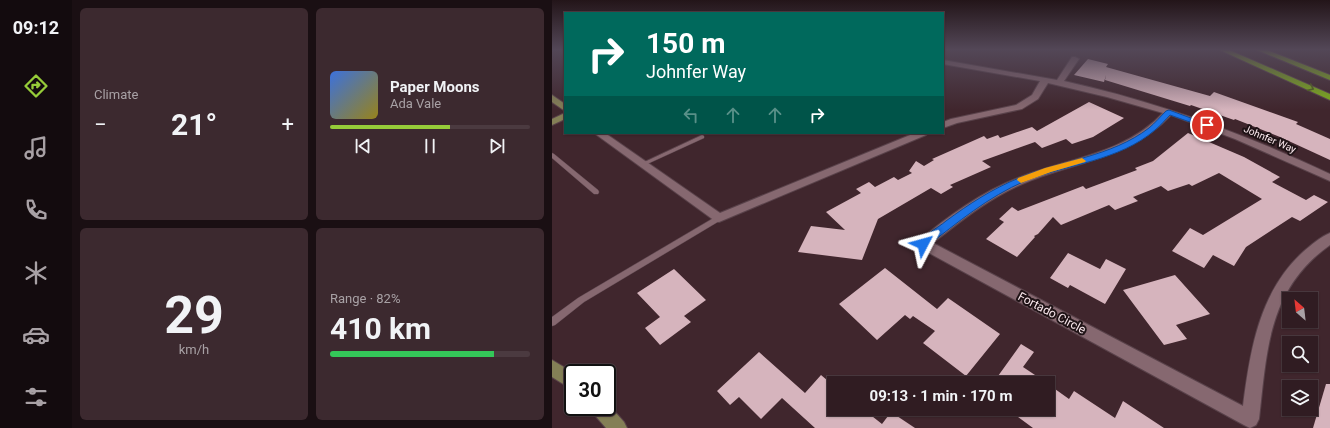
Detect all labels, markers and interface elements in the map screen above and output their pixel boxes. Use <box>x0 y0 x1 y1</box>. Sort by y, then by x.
text: 09:12 <box>13 17 59 38</box>
text: 150 m <box>646 27 725 60</box>
icon: right <box>580 28 632 80</box>
text: Johnfer Way <box>646 61 746 82</box>
icon: directions <box>22 72 50 100</box>
text: Paper Moons <box>390 78 480 96</box>
one-way arrow <box>1306 83 1314 91</box>
text: Climate <box>94 87 138 102</box>
text: Ada Vale <box>390 96 441 111</box>
icon: left <box>680 104 702 126</box>
icon: ahead <box>722 104 744 126</box>
icon: ahead <box>764 104 786 126</box>
icon: right <box>806 104 828 126</box>
text: 21° <box>171 107 217 142</box>
pin <box>1190 108 1224 142</box>
text: − <box>94 112 107 137</box>
text: + <box>282 112 294 137</box>
icon: arrive <box>1196 114 1218 136</box>
street label: Johnfer Way <box>1242 123 1298 155</box>
icon: music <box>22 134 50 162</box>
icon: previous <box>352 135 374 157</box>
icon: pause <box>419 135 441 157</box>
icon: next <box>486 135 508 157</box>
icon: phone <box>22 196 50 224</box>
position arrow <box>902 223 944 265</box>
icon: climate <box>22 259 50 287</box>
text: 29 <box>164 285 224 346</box>
street label: Fortado Circle <box>1016 289 1088 337</box>
text: Range · 82% <box>330 291 400 306</box>
north arrow <box>1282 292 1318 328</box>
map controls <box>1282 292 1318 416</box>
text: 410 km <box>330 311 431 346</box>
icon: car <box>22 321 50 349</box>
button: search <box>1282 336 1318 372</box>
text: km/h <box>179 342 209 357</box>
speed limit sign: 30 <box>564 364 616 416</box>
button: layers <box>1282 380 1318 416</box>
icon: filters <box>22 383 50 411</box>
text: 09:13 · 1 min · 170 m <box>870 387 1012 405</box>

